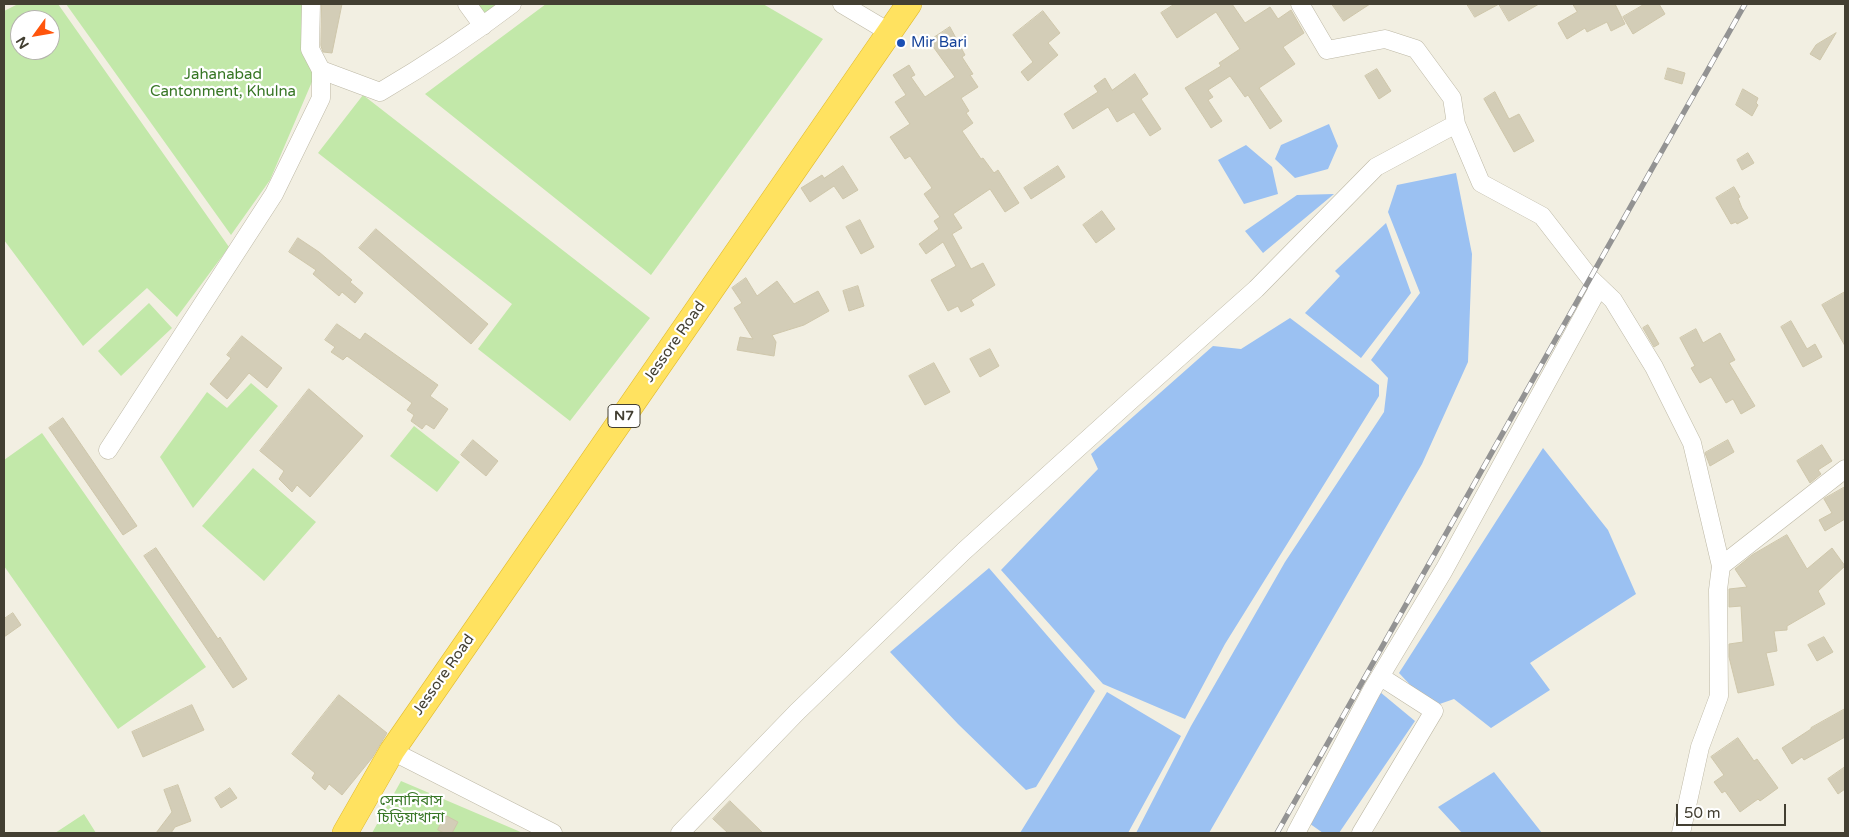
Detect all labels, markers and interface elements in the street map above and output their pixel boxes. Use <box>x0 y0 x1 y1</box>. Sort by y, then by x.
north arrow <box>10 10 60 60</box>
text: N <box>13 33 33 52</box>
place label: Mir Bari <box>911 34 967 52</box>
marker: Mir Bari <box>895 37 907 49</box>
park label: Jahanabad Cantonment, Khulna <box>150 66 296 101</box>
street label: Jessore Road <box>640 298 710 386</box>
road number: N7 <box>608 404 640 428</box>
street label: Jessore Road <box>409 631 479 719</box>
park label: সেনানিবাস চিড়িয়াখানা <box>377 792 445 827</box>
scale bar <box>1679 794 1789 826</box>
text: 50 m <box>1684 804 1721 822</box>

